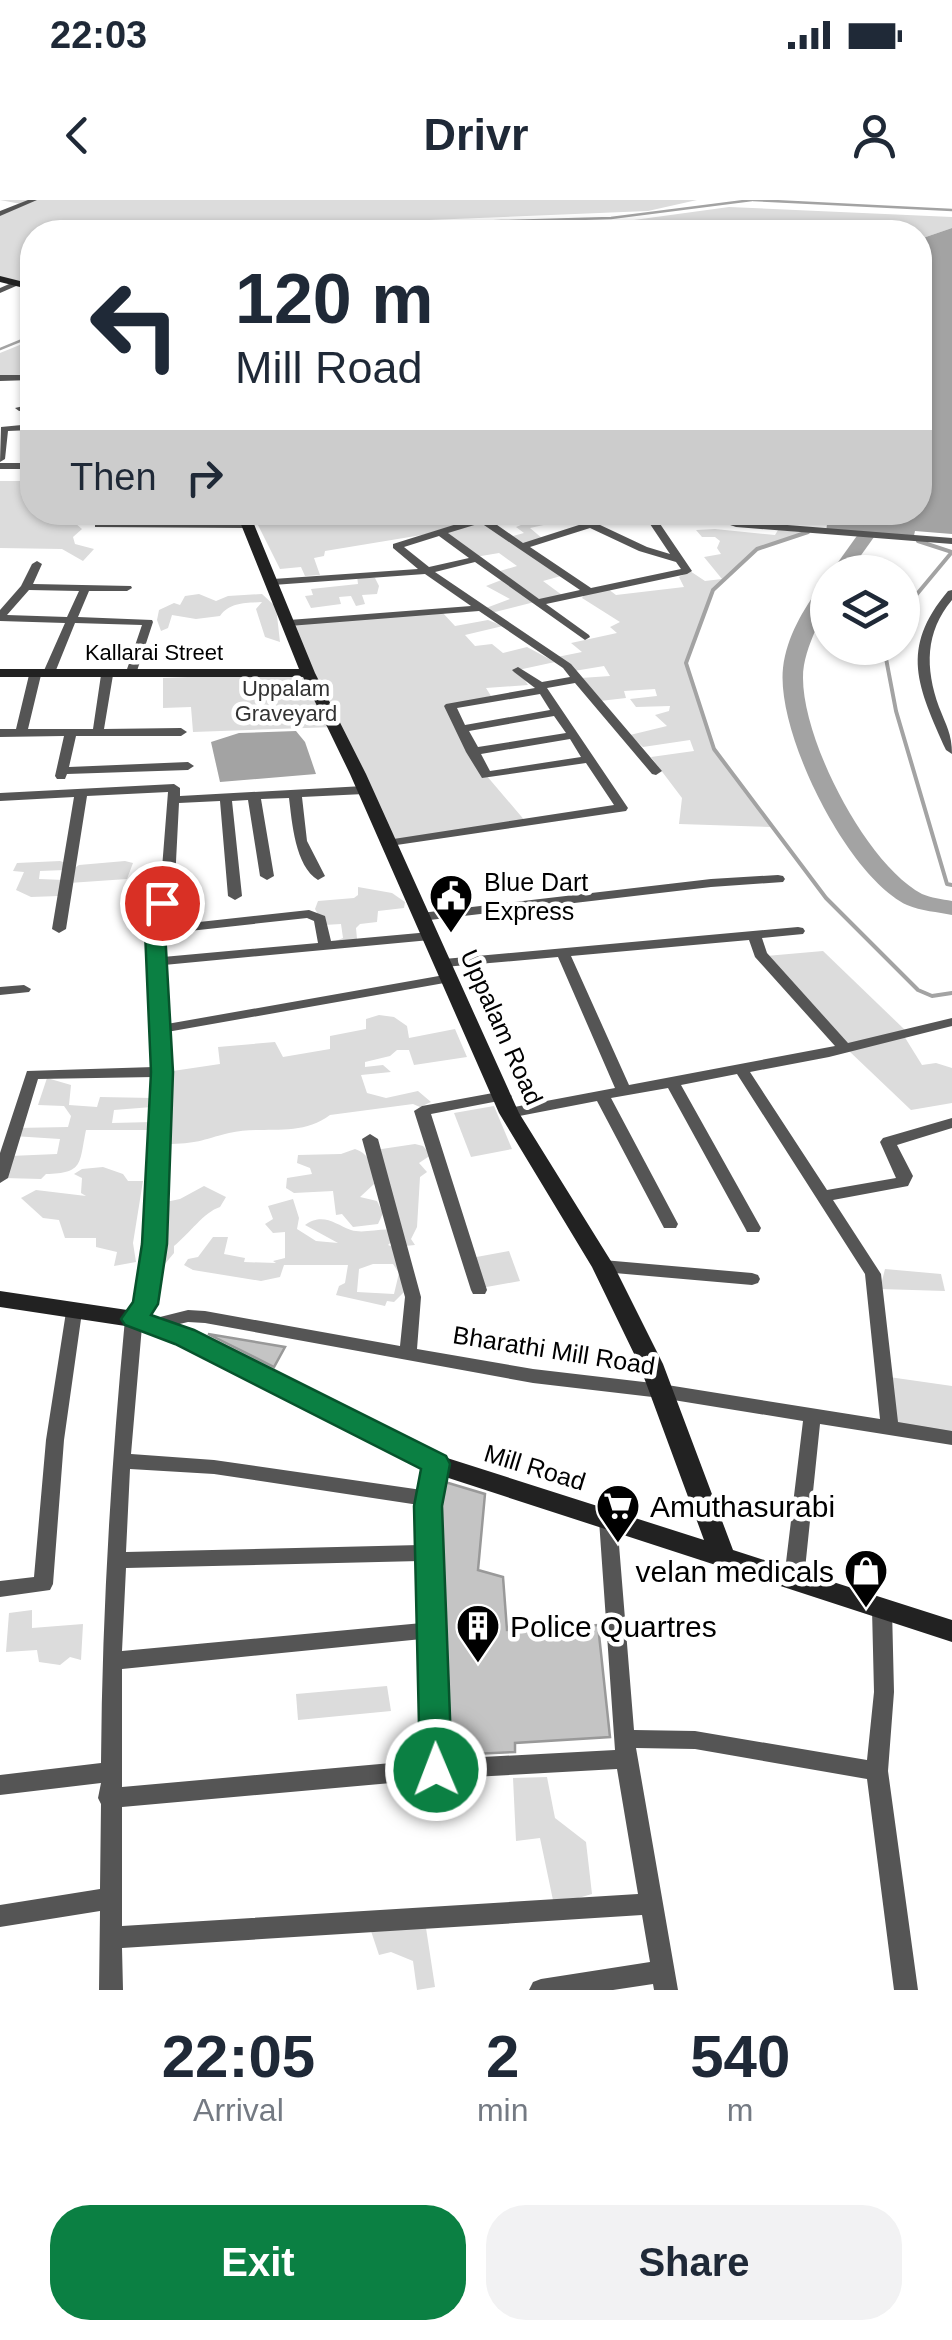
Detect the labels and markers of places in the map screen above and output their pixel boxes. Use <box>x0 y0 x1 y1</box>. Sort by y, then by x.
pin <box>120 861 205 946</box>
place label: Blue Dart Express <box>484 868 588 925</box>
public building icon: Blue Dart Express <box>428 873 474 934</box>
supermarket icon: Amuthasurabi <box>595 1483 641 1544</box>
place label: Amuthasurabi <box>650 1490 835 1523</box>
shop icon: velan medicals <box>843 1548 889 1609</box>
place label: velan medicals <box>636 1555 834 1588</box>
building icon: Police Quartres <box>455 1603 501 1664</box>
place label: Police Quartres <box>510 1610 717 1643</box>

